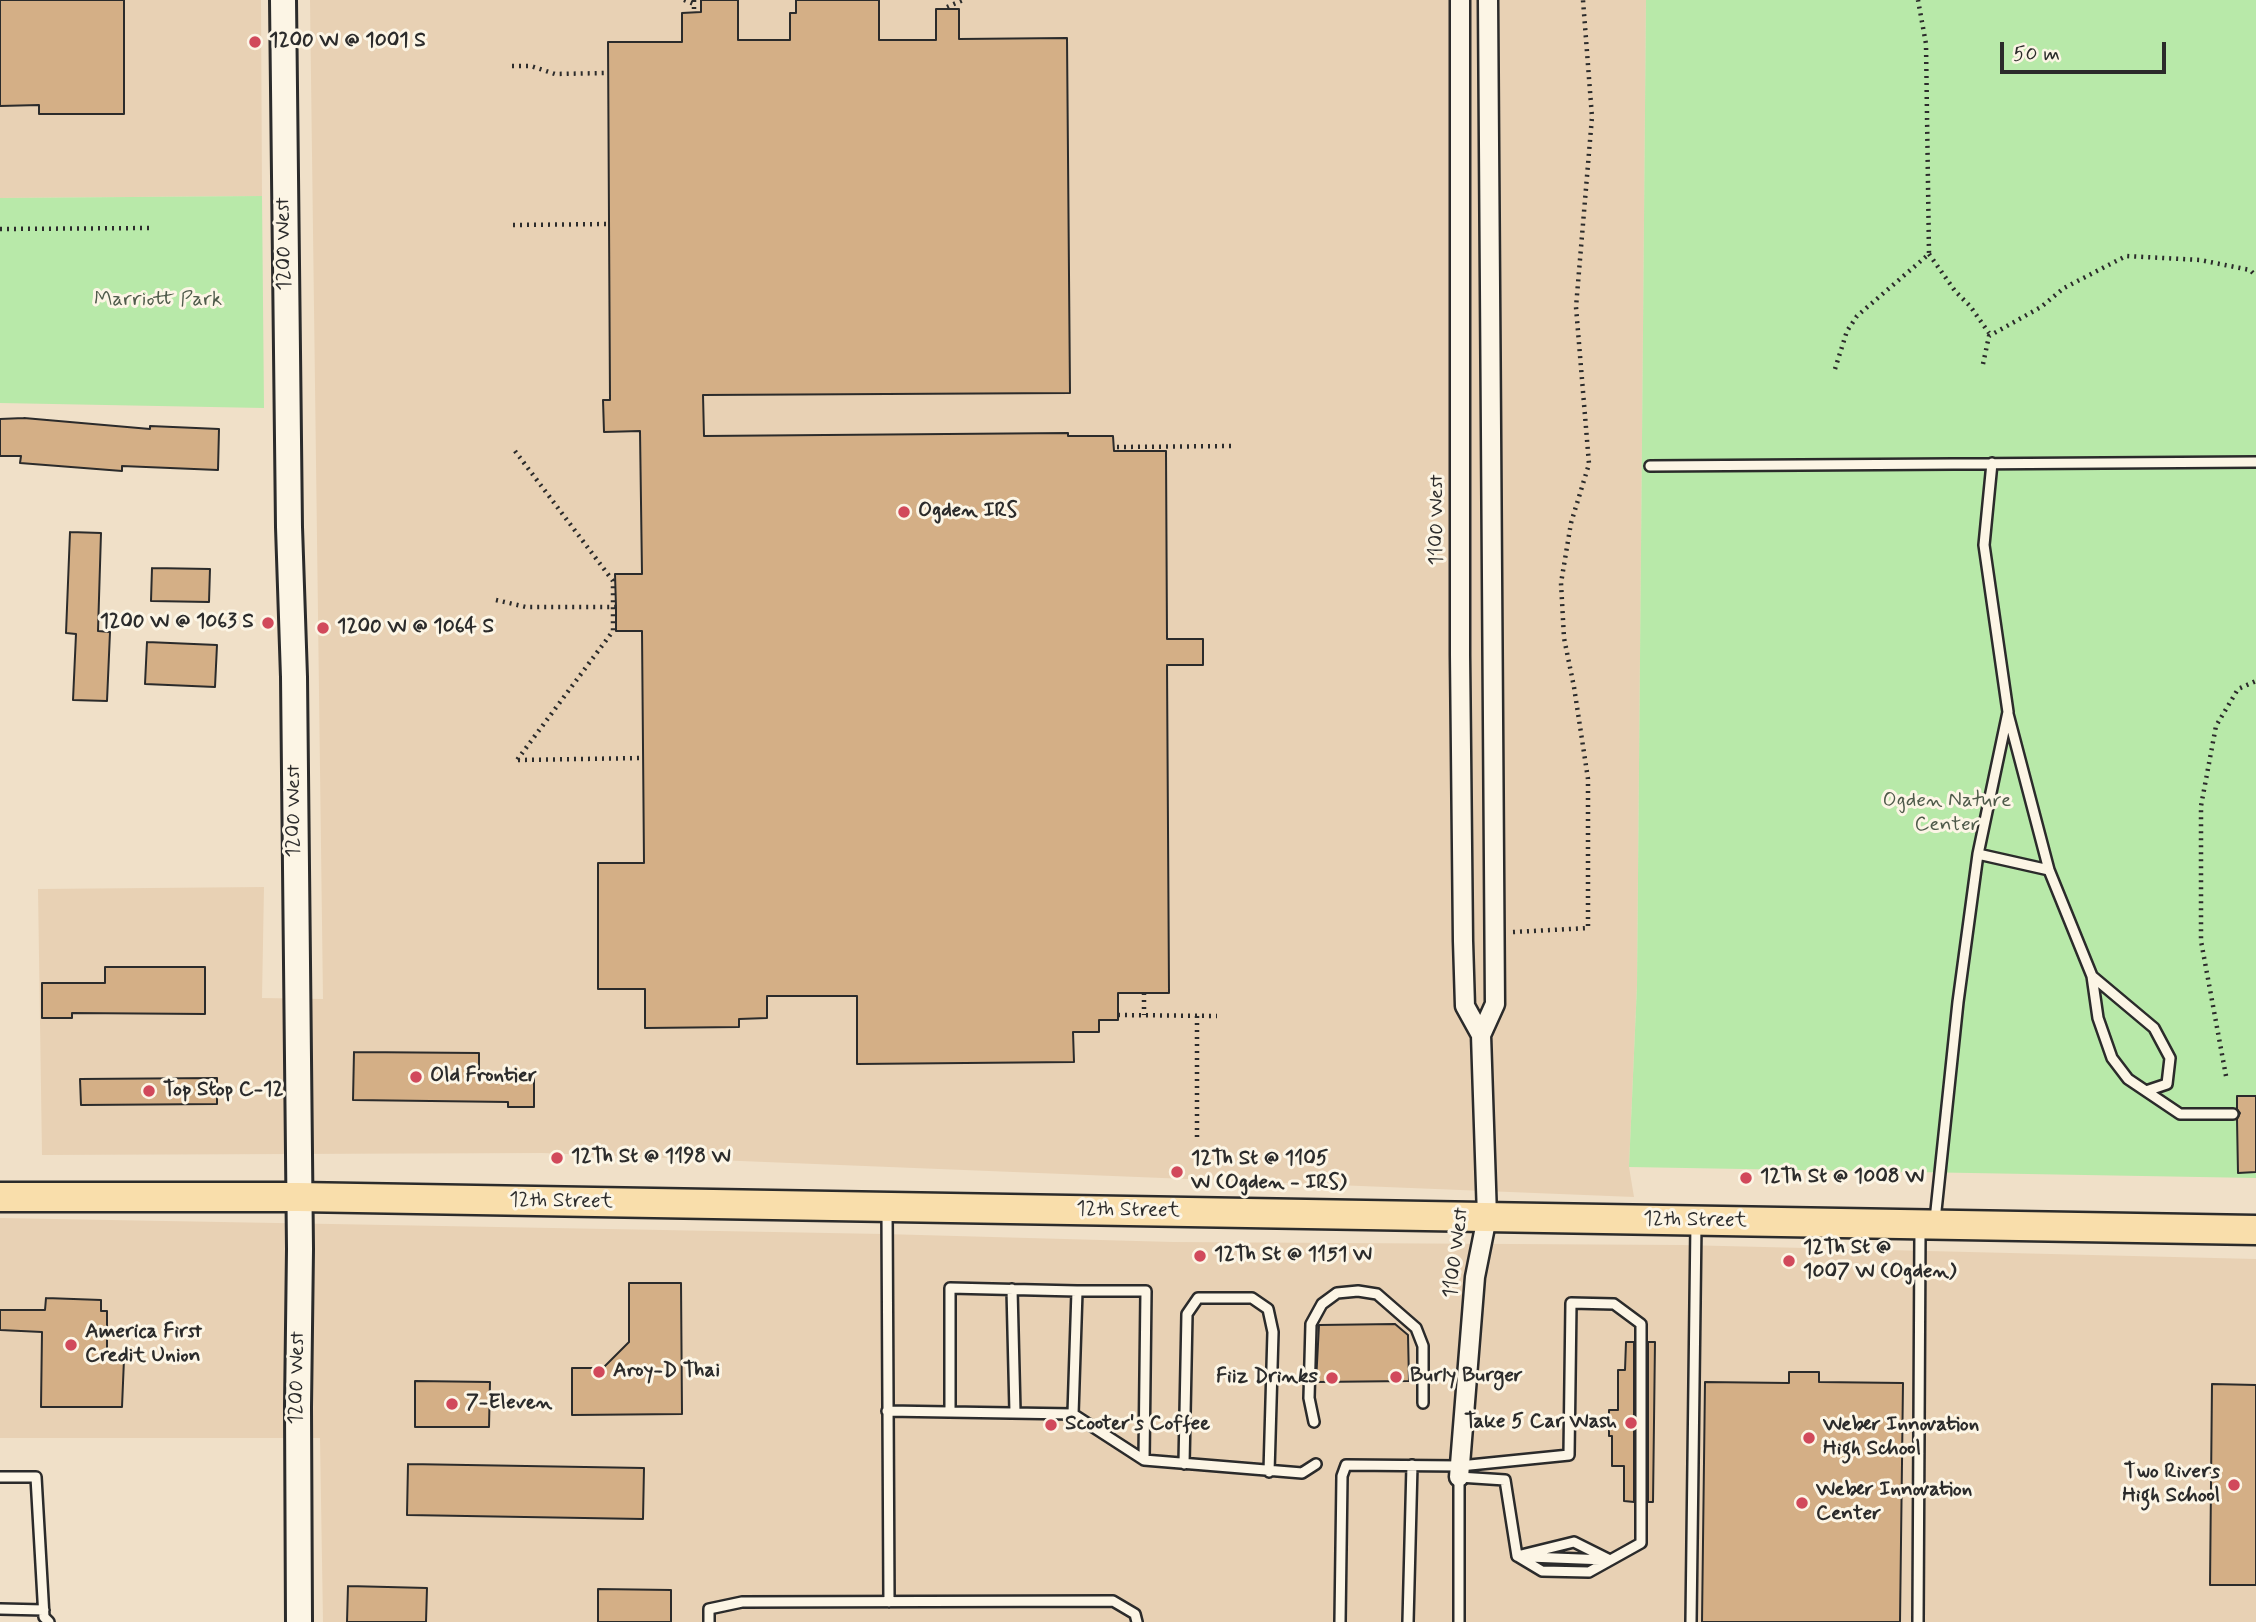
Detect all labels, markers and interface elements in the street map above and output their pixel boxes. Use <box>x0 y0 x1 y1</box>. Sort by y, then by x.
scale bar <box>2004 28 2170 72</box>
place label: 1200 W @ 1001 S <box>269 29 426 55</box>
marker: 1200 W @ 1001 S <box>247 34 263 50</box>
text: 50 m <box>2013 40 2060 68</box>
street label: 1200 West <box>272 197 298 291</box>
park label: Marriott Park <box>94 288 222 314</box>
street label: 1100 West <box>1425 474 1451 566</box>
place label: Ogden IRS <box>918 499 1017 525</box>
marker: Ogden IRS <box>896 504 912 520</box>
place label: 1200 W @ 1063 S <box>100 610 254 636</box>
marker: 1200 W @ 1063 S <box>260 615 276 631</box>
place label: 1200 W @ 1064 S <box>337 615 494 641</box>
marker: 1200 W @ 1064 S <box>315 620 331 636</box>
street label: 1200 West <box>282 764 308 858</box>
park label: Ogden Nature Center <box>1883 789 2011 839</box>
place label: Old Frontier <box>430 1064 537 1090</box>
marker: Old Frontier <box>408 1069 424 1085</box>
place label: Top Stop C-12 <box>163 1078 284 1104</box>
marker: Top Stop C-12 <box>141 1083 157 1099</box>
place label: 12Th St @ 1198 W <box>571 1145 731 1171</box>
place label: 12Th St @ 1105 W (Ogden - IRS) <box>1191 1147 1347 1197</box>
marker: 12Th St @ 1198 W <box>549 1150 565 1166</box>
marker: 12Th St @ 1105 W (Ogden - IRS) <box>1169 1164 1185 1180</box>
place label: 12Th St @ 1008 W <box>1760 1165 1924 1191</box>
marker: 12Th St @ 1008 W <box>1738 1170 1754 1186</box>
street label: 12th Street <box>509 1188 613 1216</box>
street label: 12th Street <box>1076 1197 1180 1225</box>
street label: 1100 West <box>1439 1206 1475 1300</box>
street label: 12th Street <box>1643 1207 1747 1235</box>
place label: 12Th St @ 1007 W (Ogden) <box>1803 1236 1956 1286</box>
place label: 12Th St @ 1151 W <box>1214 1243 1372 1269</box>
marker: 12Th St @ 1151 W <box>1192 1248 1208 1264</box>
marker: 12Th St @ 1007 W (Ogden) <box>1781 1253 1797 1269</box>
place label: America First Credit Union <box>85 1320 202 1370</box>
street label: 1200 West <box>285 1331 311 1425</box>
marker: America First Credit Union <box>63 1337 79 1353</box>
place label: Aroy-D Thai <box>613 1359 720 1385</box>
marker: Aroy-D Thai <box>591 1364 607 1380</box>
place label: Burly Burger <box>1410 1364 1523 1390</box>
place label: Fiiz Drinks <box>1216 1365 1318 1391</box>
marker: Burly Burger <box>1388 1369 1404 1385</box>
marker: Fiiz Drinks <box>1324 1370 1340 1386</box>
place label: 7-Eleven <box>466 1391 552 1417</box>
marker: 7-Eleven <box>444 1396 460 1412</box>
place label: Take 5 Car Wash <box>1464 1410 1617 1436</box>
place label: Scooter's Coffee <box>1065 1412 1210 1438</box>
place label: Weber Innovation High School <box>1823 1413 1979 1463</box>
marker: Take 5 Car Wash <box>1623 1415 1639 1431</box>
marker: Scooter's Coffee <box>1043 1417 1059 1433</box>
marker: Weber Innovation High School <box>1801 1430 1817 1446</box>
place label: Two Rivers High School <box>2122 1460 2220 1510</box>
marker: Two Rivers High School <box>2226 1477 2242 1493</box>
place label: Weber Innovation Center <box>1816 1478 1972 1528</box>
marker: Weber Innovation Center <box>1794 1495 1810 1511</box>

